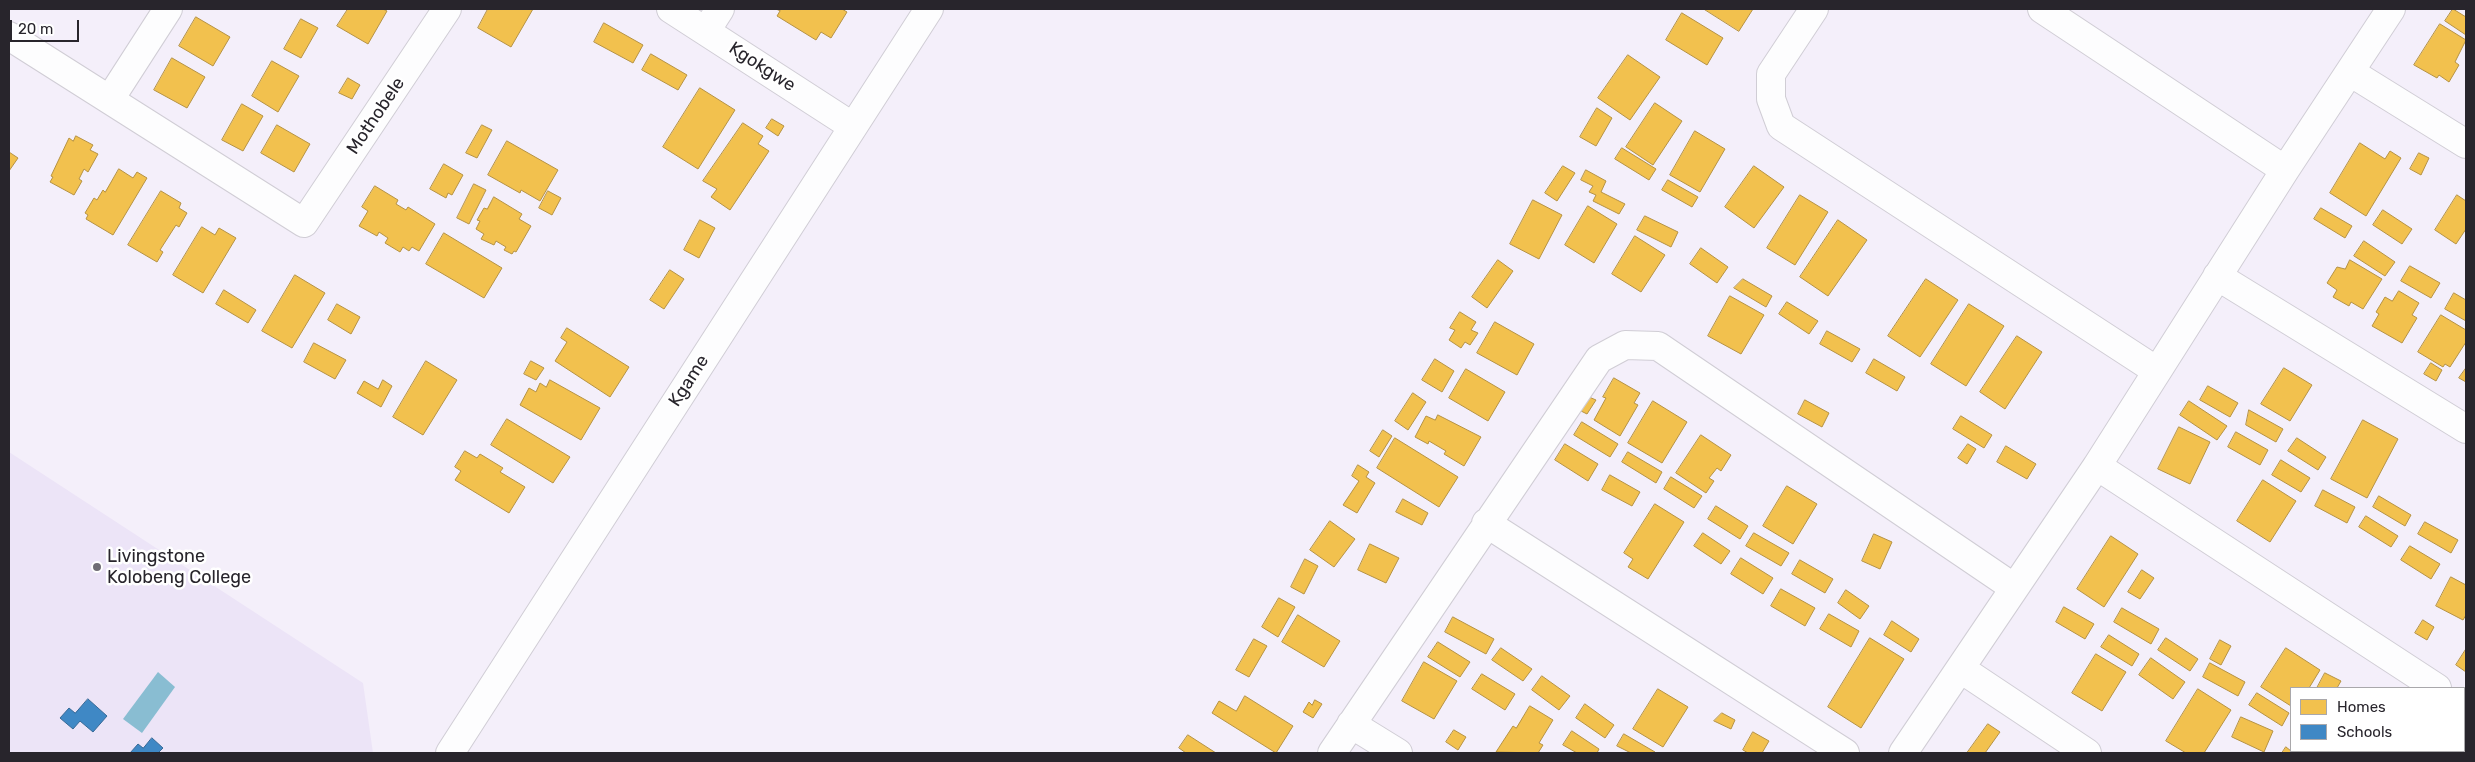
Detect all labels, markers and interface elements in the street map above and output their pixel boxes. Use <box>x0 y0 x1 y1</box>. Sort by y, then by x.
scale bar <box>12 10 81 42</box>
text: 20 m <box>18 20 53 38</box>
street label: Kgokgwe <box>725 37 799 97</box>
street label: Mothobele <box>342 73 410 159</box>
street label: Kgame <box>664 351 714 411</box>
place label: Livingstone Kolobeng College <box>107 546 251 588</box>
marker: Livingstone Kolobeng College <box>91 561 103 573</box>
legend <box>2290 687 2465 752</box>
text: Homes <box>2337 698 2386 716</box>
text: Schools <box>2337 723 2392 741</box>

